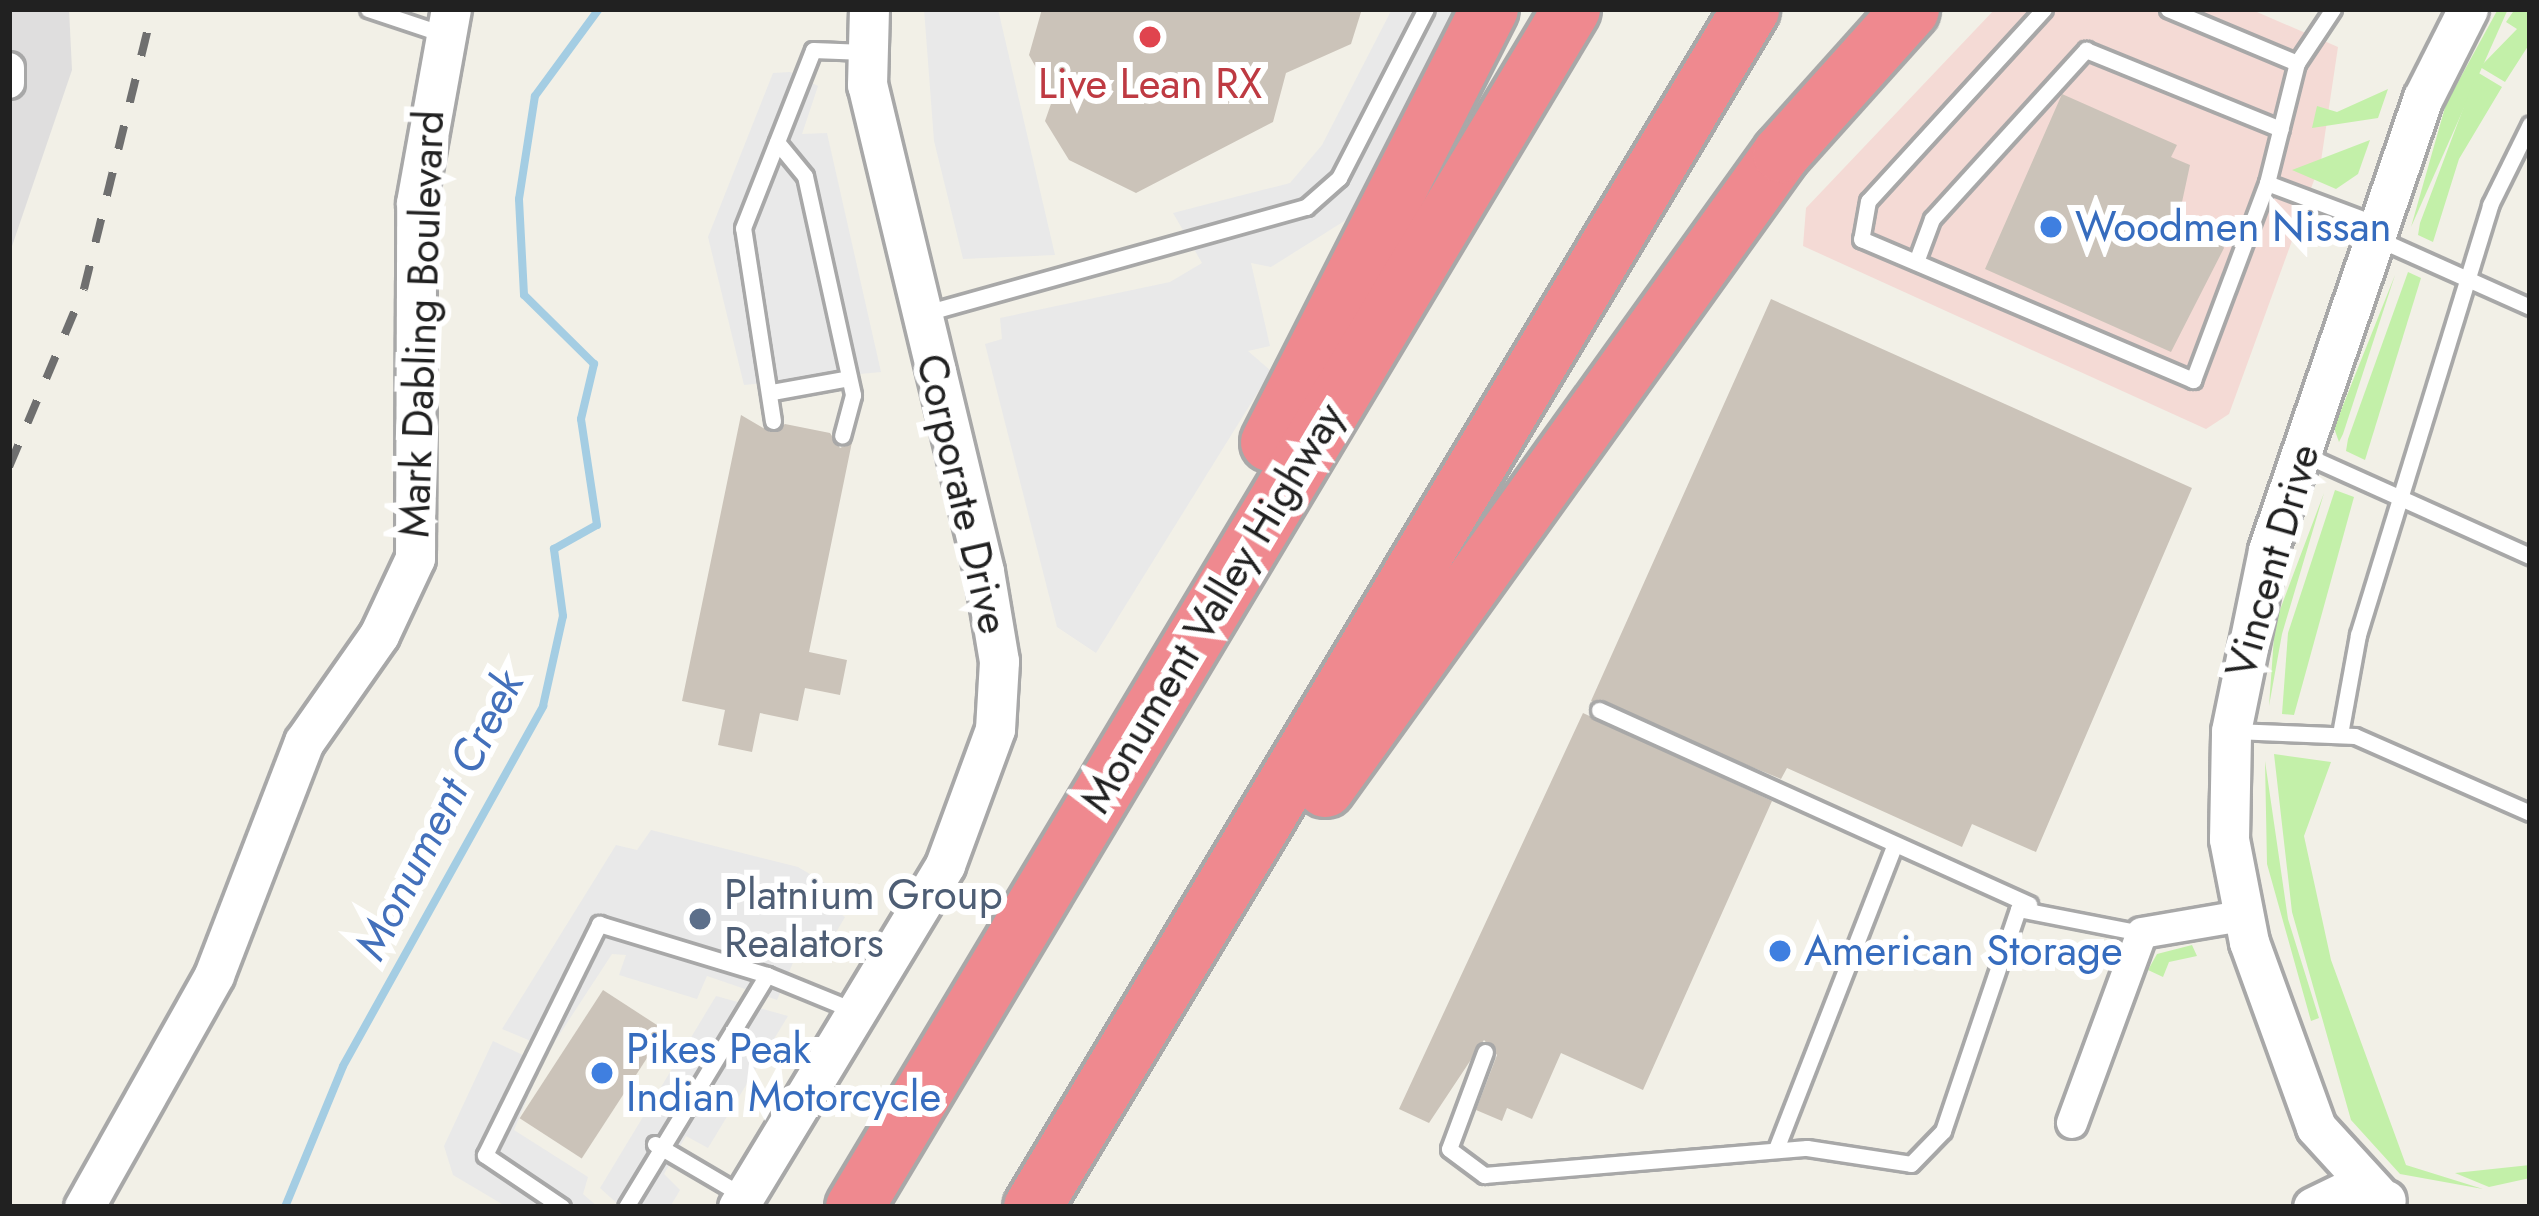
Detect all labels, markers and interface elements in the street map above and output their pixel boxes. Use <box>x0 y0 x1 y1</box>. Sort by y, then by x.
marker: Live Lean RX <box>1134 21 1166 53</box>
place label: Live Lean RX <box>1038 59 1262 109</box>
street label: Mark Dabling Boulevard <box>389 109 455 539</box>
place label: Woodmen Nissan <box>2075 202 2392 252</box>
marker: Woodmen Nissan <box>2038 214 2064 240</box>
street label: Corporate Drive <box>905 349 1019 639</box>
street label: Monument Valley Highway <box>1071 394 1355 822</box>
street label: Vincent Drive <box>2216 438 2330 684</box>
water label: Monument Creek <box>343 662 535 968</box>
place label: Platnium Group Realators <box>724 870 1003 968</box>
marker: Platnium Group Realators <box>687 906 713 932</box>
place label: American Storage <box>1804 926 2123 976</box>
marker: American Storage <box>1767 938 1793 964</box>
place label: Pikes Peak Indian Motorcycle <box>626 1024 941 1122</box>
marker: Pikes Peak Indian Motorcycle <box>589 1060 615 1086</box>

